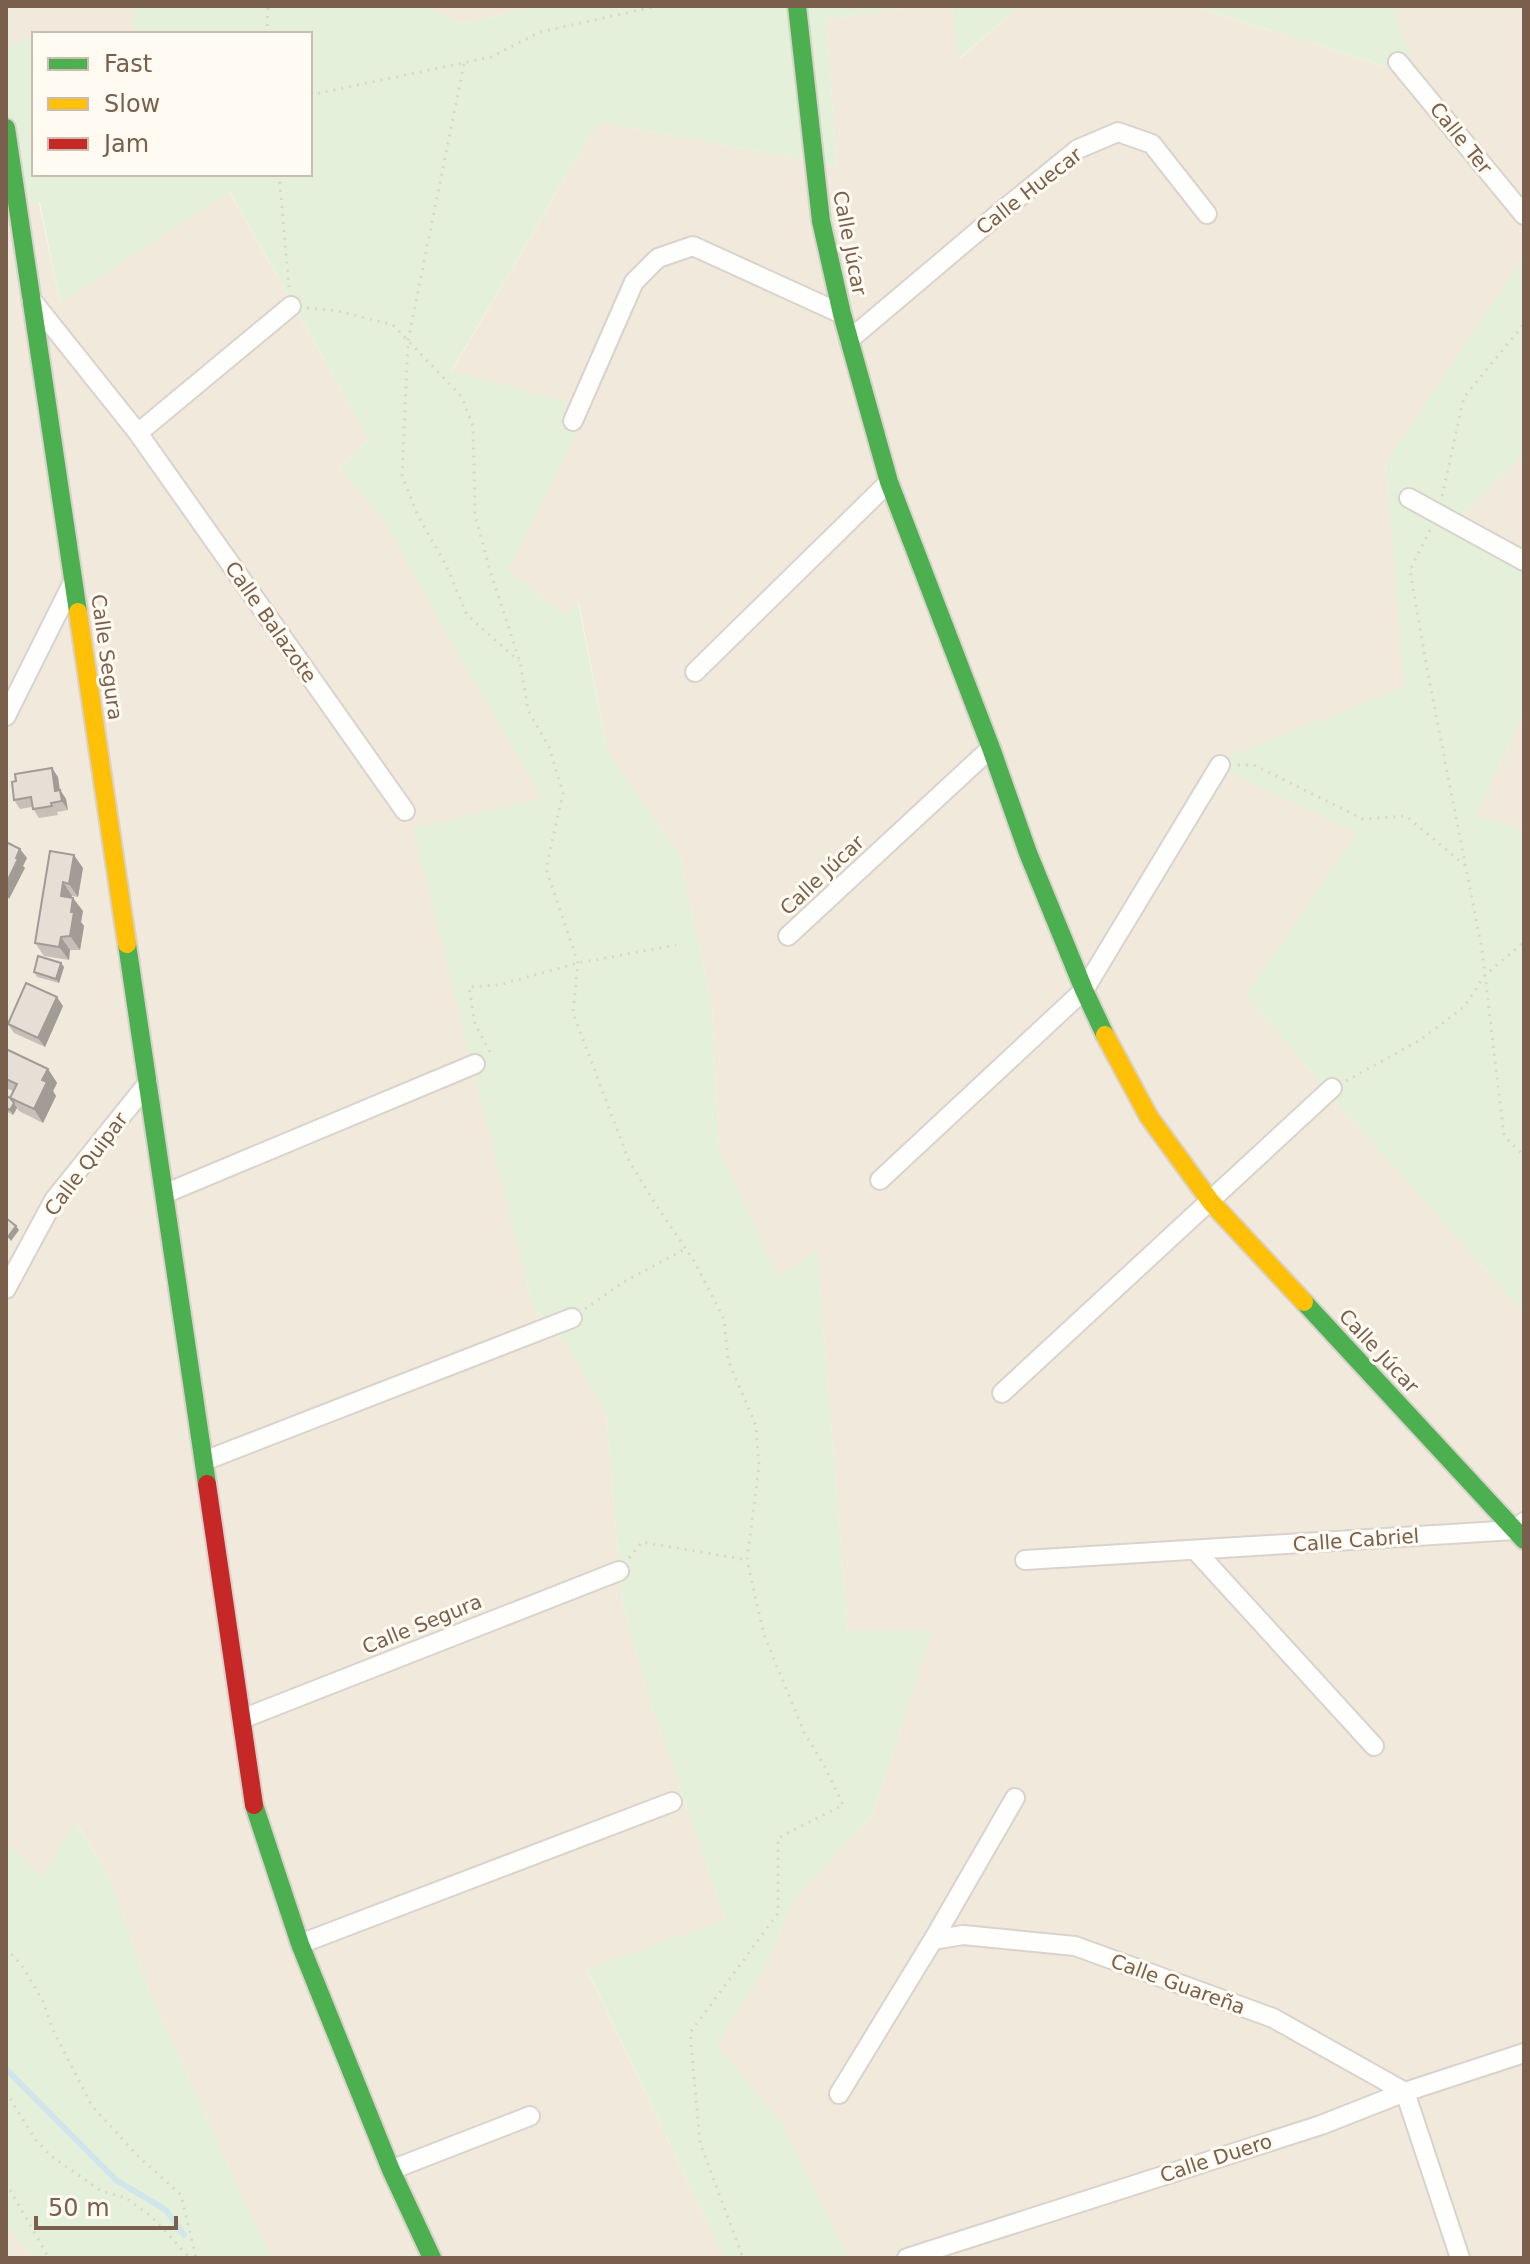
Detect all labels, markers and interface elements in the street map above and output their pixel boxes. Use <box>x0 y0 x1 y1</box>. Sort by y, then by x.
legend <box>32 32 312 176</box>
text: Fast <box>104 50 152 78</box>
text: Slow <box>104 90 160 118</box>
street label: Calle Ter <box>1425 97 1498 179</box>
text: Jam <box>102 130 149 158</box>
street label: Calle Huecar <box>971 142 1087 240</box>
street label: Calle Júcar <box>828 189 872 298</box>
street label: Calle Balazote <box>220 557 322 687</box>
street label: Calle Segura <box>86 593 128 721</box>
street label: Calle Júcar <box>775 830 870 920</box>
street label: Calle Quipar <box>39 1107 133 1220</box>
street label: Calle Júcar <box>1334 1304 1424 1399</box>
street label: Calle Cabriel <box>1292 1524 1420 1556</box>
street label: Calle Segura <box>359 1589 485 1659</box>
street label: Calle Guareña <box>1107 1949 1249 2019</box>
street label: Calle Duero <box>1157 2129 1275 2187</box>
scale bar <box>36 2180 176 2230</box>
text: 50 m <box>48 2194 110 2222</box>

